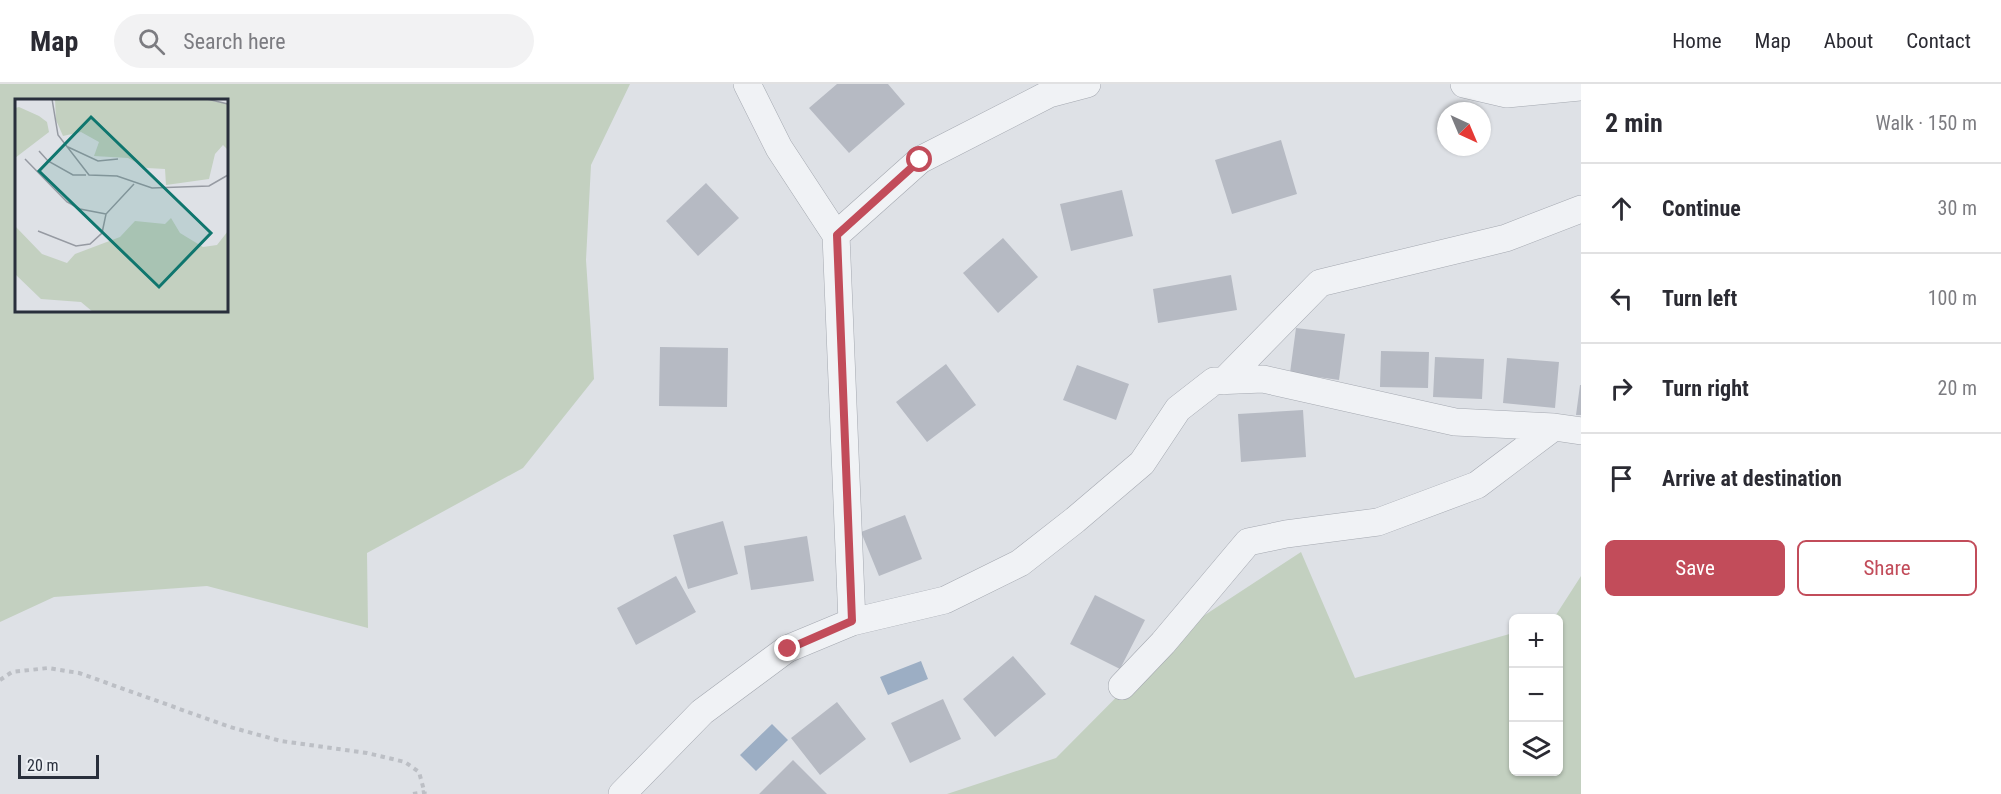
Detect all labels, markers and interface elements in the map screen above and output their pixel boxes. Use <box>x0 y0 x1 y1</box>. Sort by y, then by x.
search box <box>114 14 534 68</box>
text: Map <box>30 25 78 58</box>
icon: search <box>135 25 168 58</box>
text: Search here <box>183 29 286 54</box>
text: Home <box>1672 29 1722 53</box>
text: Map <box>1755 29 1791 53</box>
text: About <box>1824 29 1873 53</box>
text: Contact <box>1906 29 1971 53</box>
inset map <box>15 99 228 312</box>
north arrow <box>1437 102 1491 156</box>
text: 2 min <box>1605 108 1663 138</box>
text: Walk · 150 m <box>1876 111 1977 135</box>
route start <box>906 146 932 172</box>
icon: ahead <box>1605 192 1638 225</box>
text: Continue <box>1662 196 1741 221</box>
text: 30 m <box>1938 196 1977 220</box>
icon: left <box>1605 282 1638 315</box>
text: Turn left <box>1662 286 1737 311</box>
text: 100 m <box>1928 286 1977 310</box>
icon: right <box>1605 372 1638 405</box>
text: Turn right <box>1662 376 1749 401</box>
text: 20 m <box>1938 376 1977 400</box>
icon: arrive <box>1605 462 1638 495</box>
text: Arrive at destination <box>1662 466 1842 491</box>
button: Save <box>1605 540 1785 596</box>
button: Share <box>1797 540 1977 596</box>
map controls <box>1509 614 1563 776</box>
button: + <box>1509 614 1563 668</box>
route end <box>774 635 800 661</box>
button: − <box>1509 668 1563 722</box>
button: layers <box>1509 722 1563 776</box>
scale bar <box>18 752 99 780</box>
text: 20 m <box>27 756 59 775</box>

